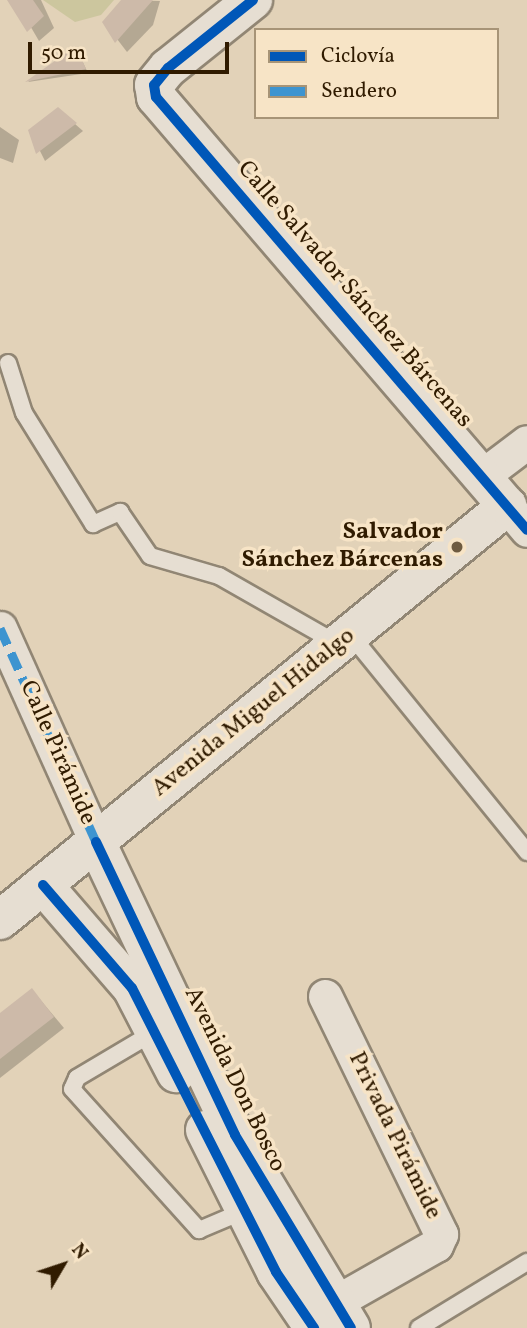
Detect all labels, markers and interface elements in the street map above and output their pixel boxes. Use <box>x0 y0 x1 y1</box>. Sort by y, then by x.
scale bar <box>32 28 233 72</box>
legend <box>254 28 499 119</box>
text: 50 m <box>41 39 86 68</box>
text: Ciclovía <box>321 42 395 71</box>
text: Sendero <box>321 77 397 106</box>
street label: Calle Salvador Sánchez Bárcenas <box>230 156 478 434</box>
place label: Salvador Sánchez Bárcenas <box>242 519 443 575</box>
marker: Salvador Sánchez Bárcenas <box>449 539 465 555</box>
street label: Avenida Miguel Hidalgo <box>147 622 361 804</box>
street label: Calle Pirámide <box>12 676 102 830</box>
street label: Avenida Don Bosco <box>177 983 291 1177</box>
street label: Privada Pirámide <box>341 1048 447 1224</box>
north arrow <box>28 1230 98 1300</box>
text: N <box>65 1238 94 1265</box>

